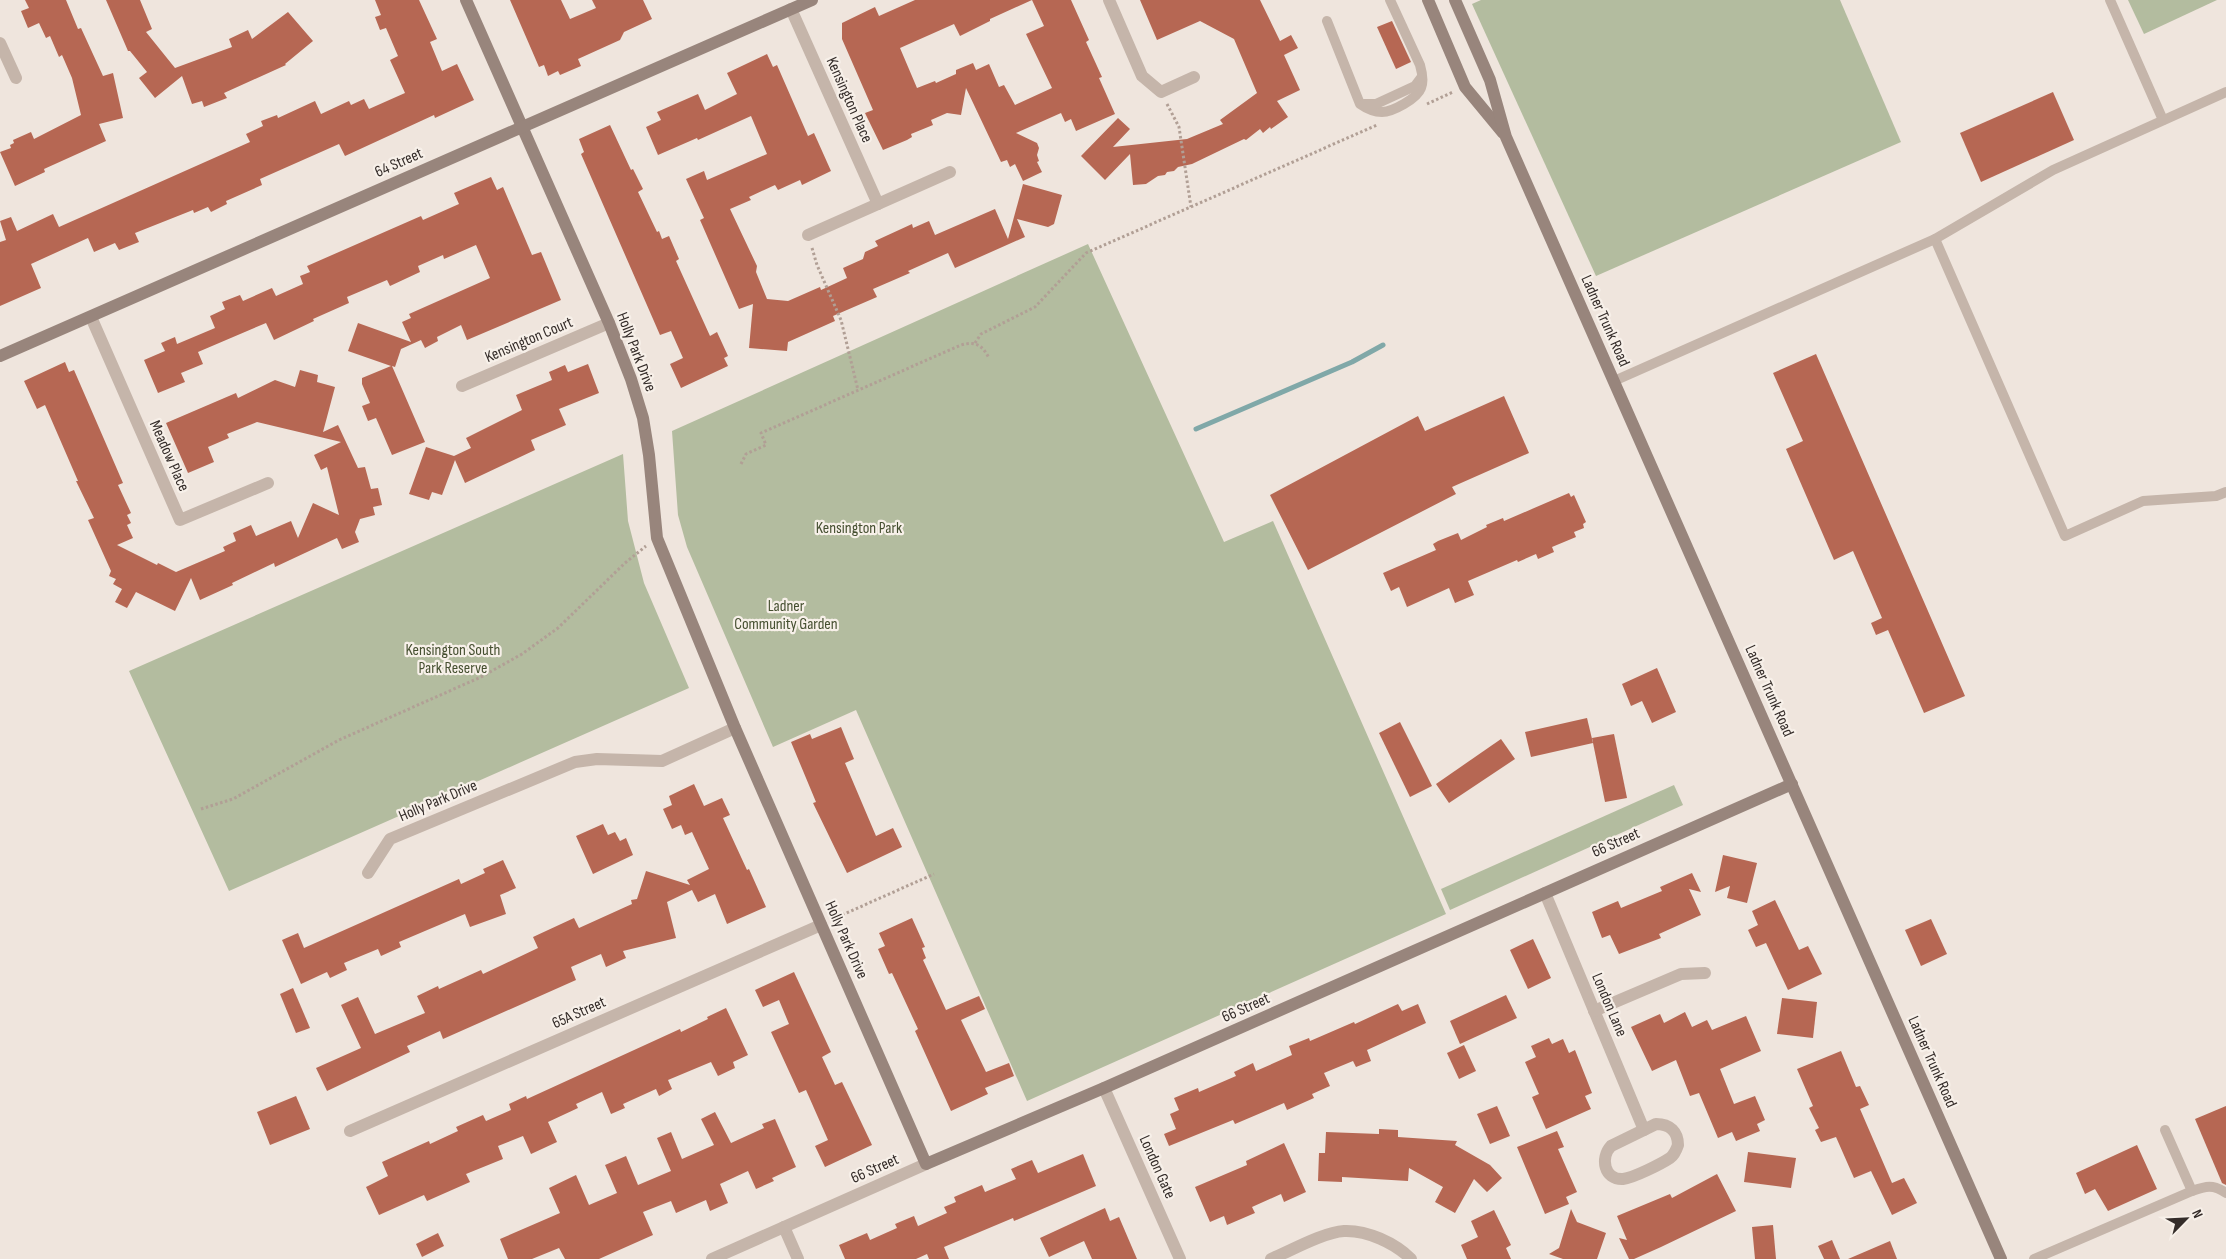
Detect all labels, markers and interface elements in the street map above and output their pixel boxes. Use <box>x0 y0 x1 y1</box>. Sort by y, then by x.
street label: Kensington Place <box>822 54 876 146</box>
street label: 64 Street <box>372 144 426 182</box>
street label: Ladner Trunk Road <box>1576 272 1634 370</box>
street label: Holly Park Drive <box>612 310 660 394</box>
street label: Kensington Court <box>482 313 576 367</box>
street label: Meadow Place <box>145 418 193 494</box>
park label: Kensington Park <box>816 519 902 538</box>
park label: Ladner Community Garden <box>734 597 838 634</box>
park label: Kensington South Park Reserve <box>406 641 500 678</box>
street label: Ladner Trunk Road <box>1740 642 1798 740</box>
street label: Holly Park Drive <box>396 776 480 826</box>
street label: 66 Street <box>1589 824 1643 862</box>
street label: Holly Park Drive <box>820 898 872 982</box>
street label: London Lane <box>1587 970 1631 1040</box>
street label: 66 Street <box>1219 989 1273 1027</box>
street label: 65A Street <box>549 993 609 1033</box>
street label: Ladner Trunk Road <box>1903 1013 1961 1111</box>
street label: London Gate <box>1135 1132 1179 1202</box>
street label: 66 Street <box>848 1150 902 1188</box>
north arrow <box>2161 1194 2211 1244</box>
text: N <box>2188 1207 2207 1221</box>

